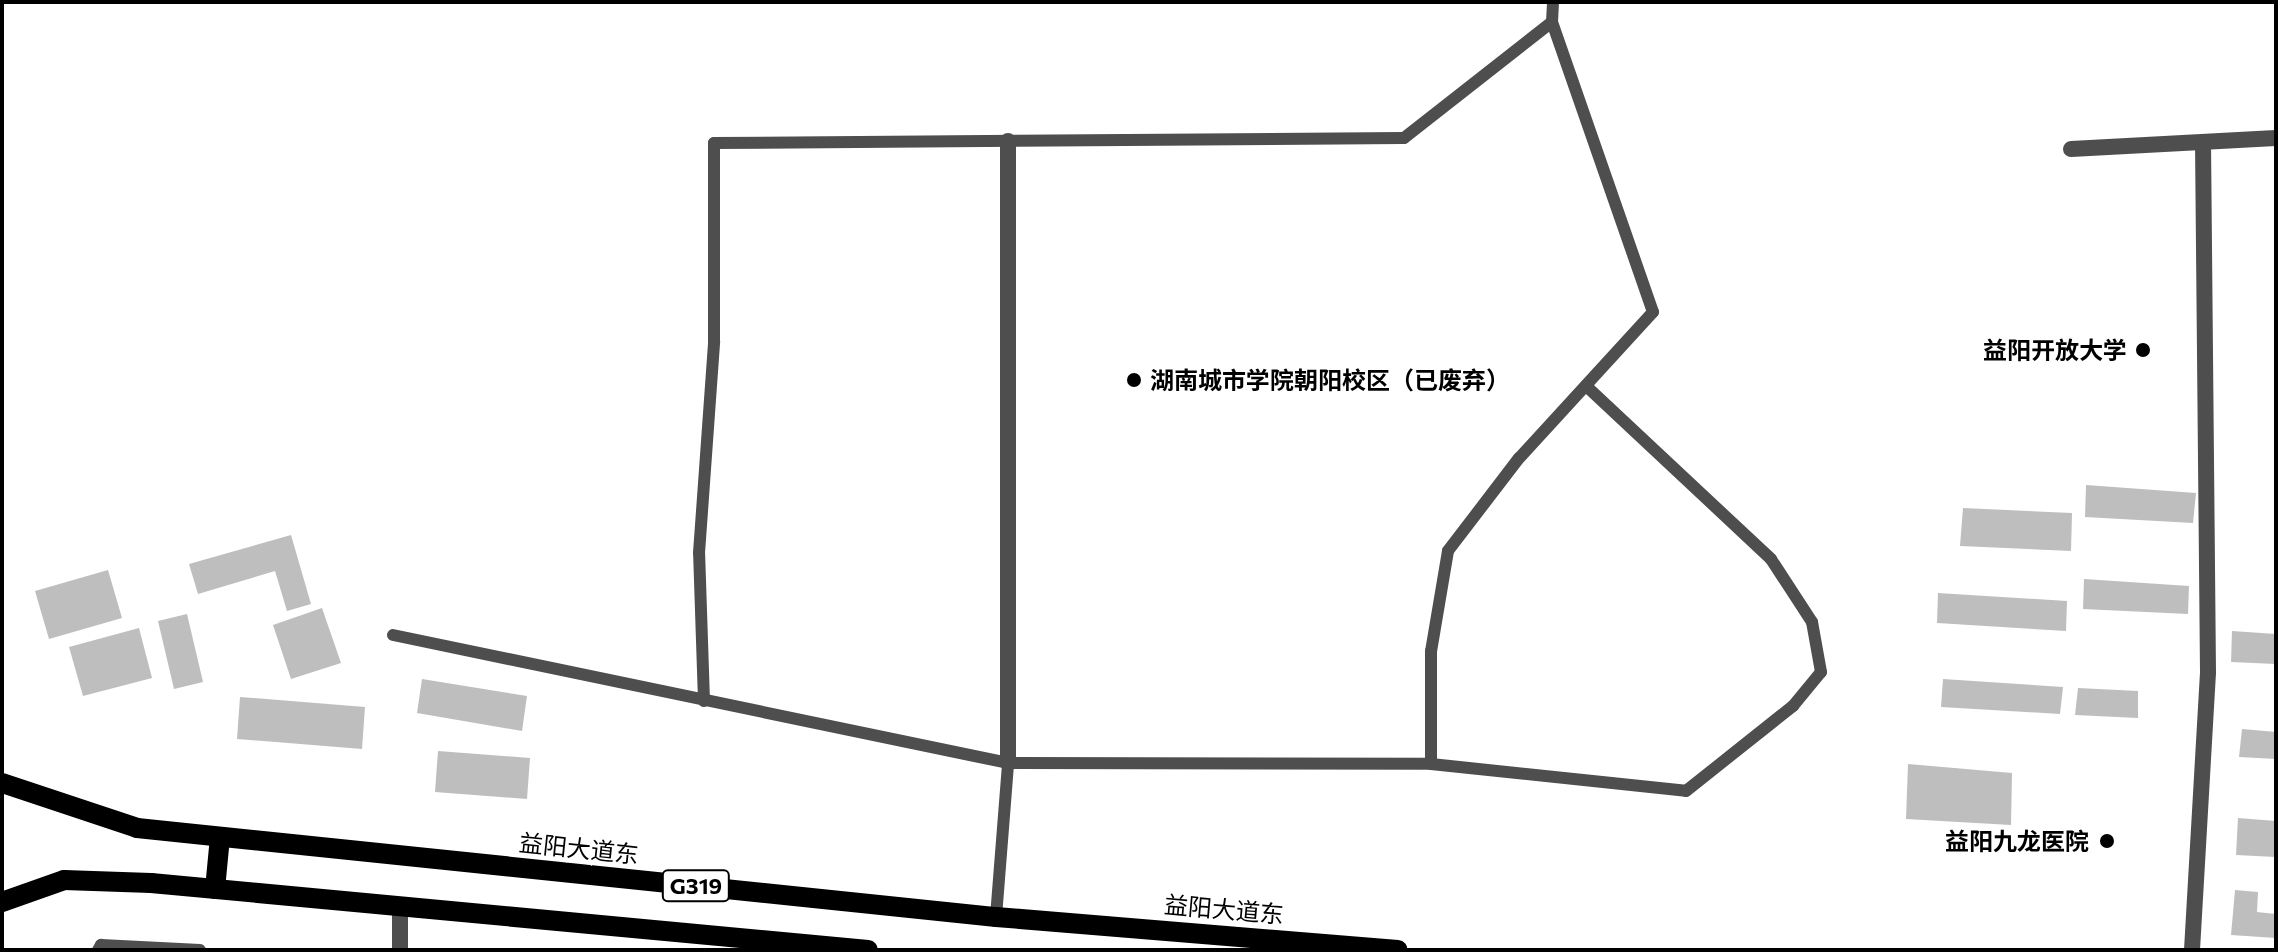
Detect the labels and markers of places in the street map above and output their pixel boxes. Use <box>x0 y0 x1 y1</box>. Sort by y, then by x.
place label: 益阳开放大学 <box>1983 336 2127 364</box>
marker: 益阳开放大学 <box>2134 341 2152 359</box>
place label: 湖南城市学院朝阳校区（已废弃） <box>1150 366 1510 394</box>
marker: 湖南城市学院朝阳校区（已废弃） <box>1125 371 1143 389</box>
place label: 益阳九龙医院 <box>1945 827 2089 855</box>
marker: 益阳九龙医院 <box>2096 830 2118 852</box>

